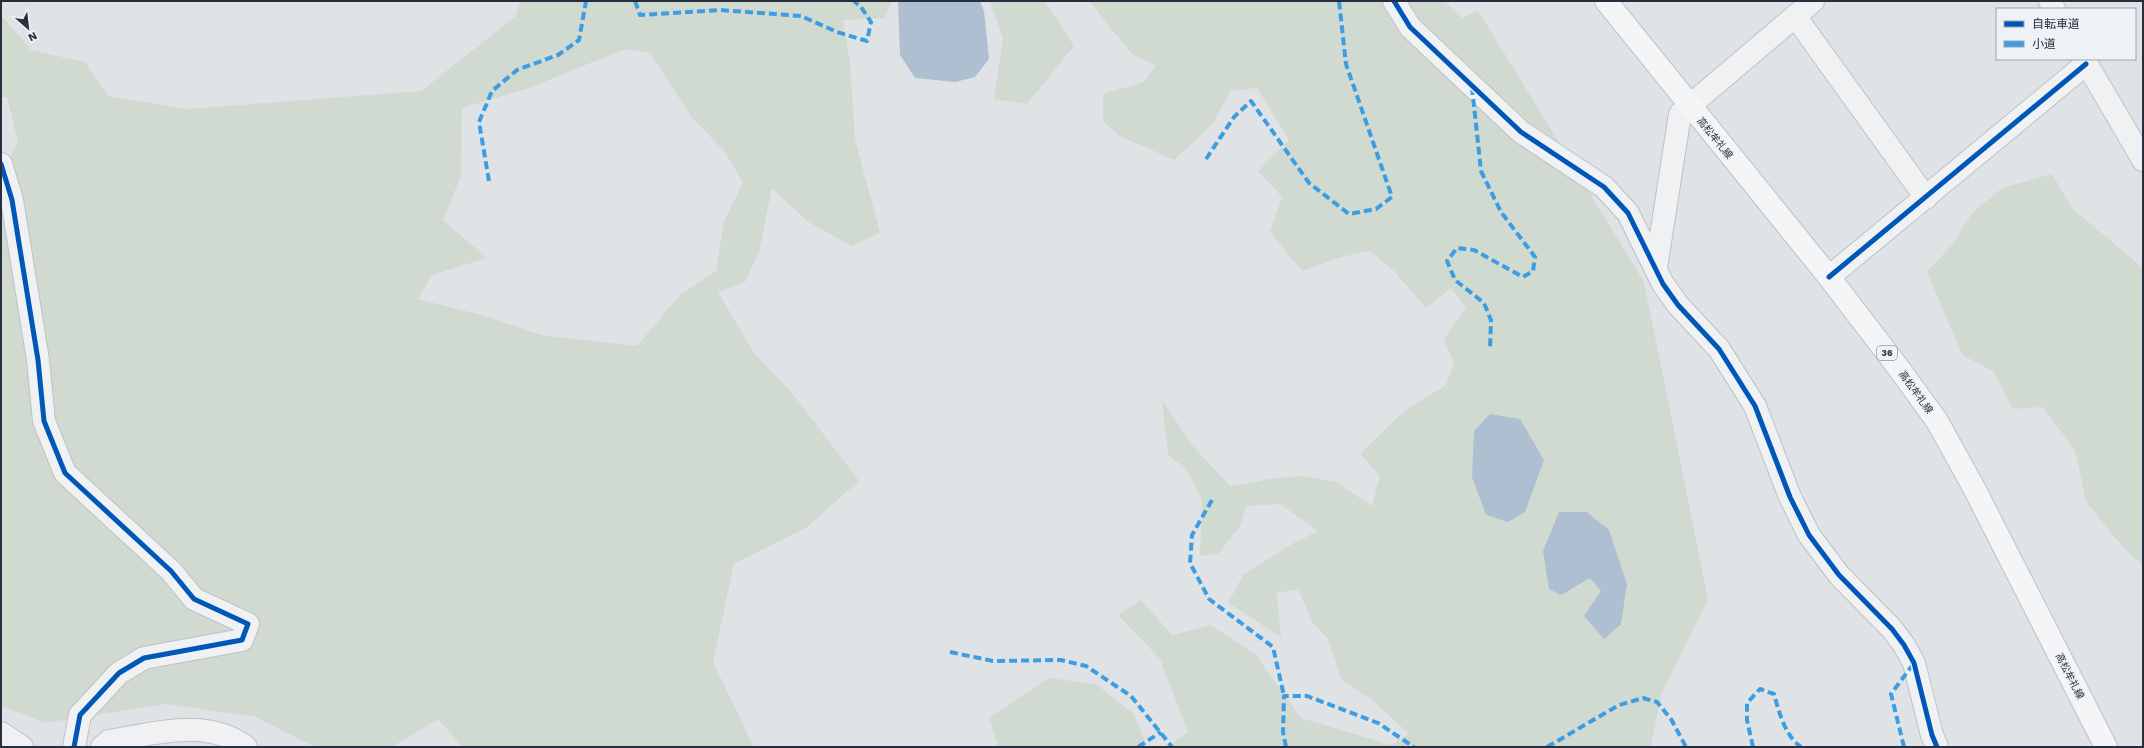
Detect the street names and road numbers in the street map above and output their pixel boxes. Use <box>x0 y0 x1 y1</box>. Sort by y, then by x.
street label: 高松牟礼線 <box>1695 115 1735 161</box>
road number: 36 <box>1877 346 1897 360</box>
street label: 高松牟礼線 <box>1897 369 1935 415</box>
street label: 高松牟礼線 <box>2054 651 2086 701</box>

